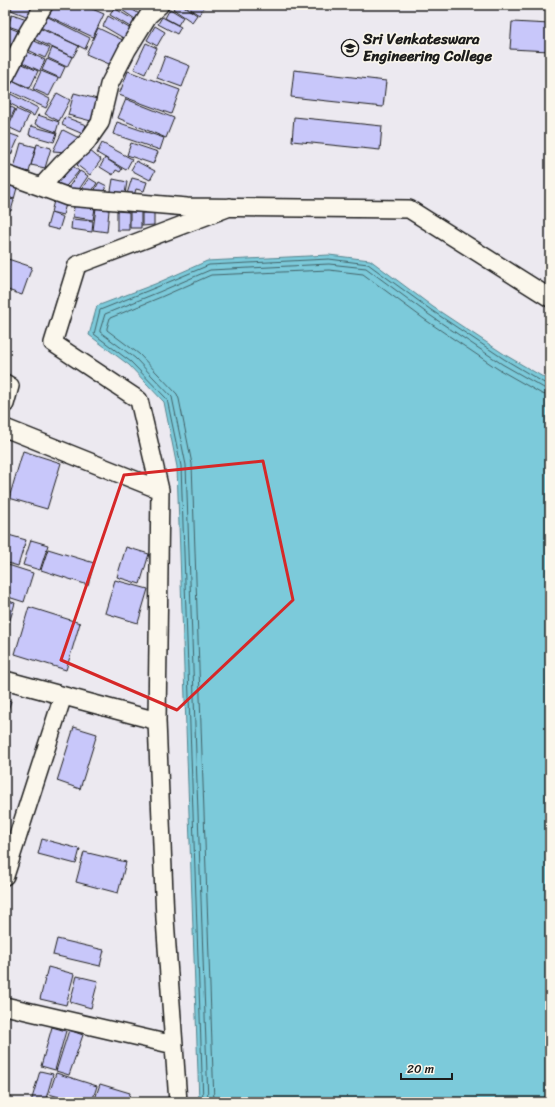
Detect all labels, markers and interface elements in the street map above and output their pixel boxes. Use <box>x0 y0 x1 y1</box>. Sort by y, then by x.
place label: Sri Venkateswara Engineering College <box>362 26 492 69</box>
school or university icon: Sri Venkateswara Engineering College <box>340 38 360 58</box>
scale bar <box>401 1055 452 1081</box>
text: 20 m <box>407 1058 434 1080</box>

